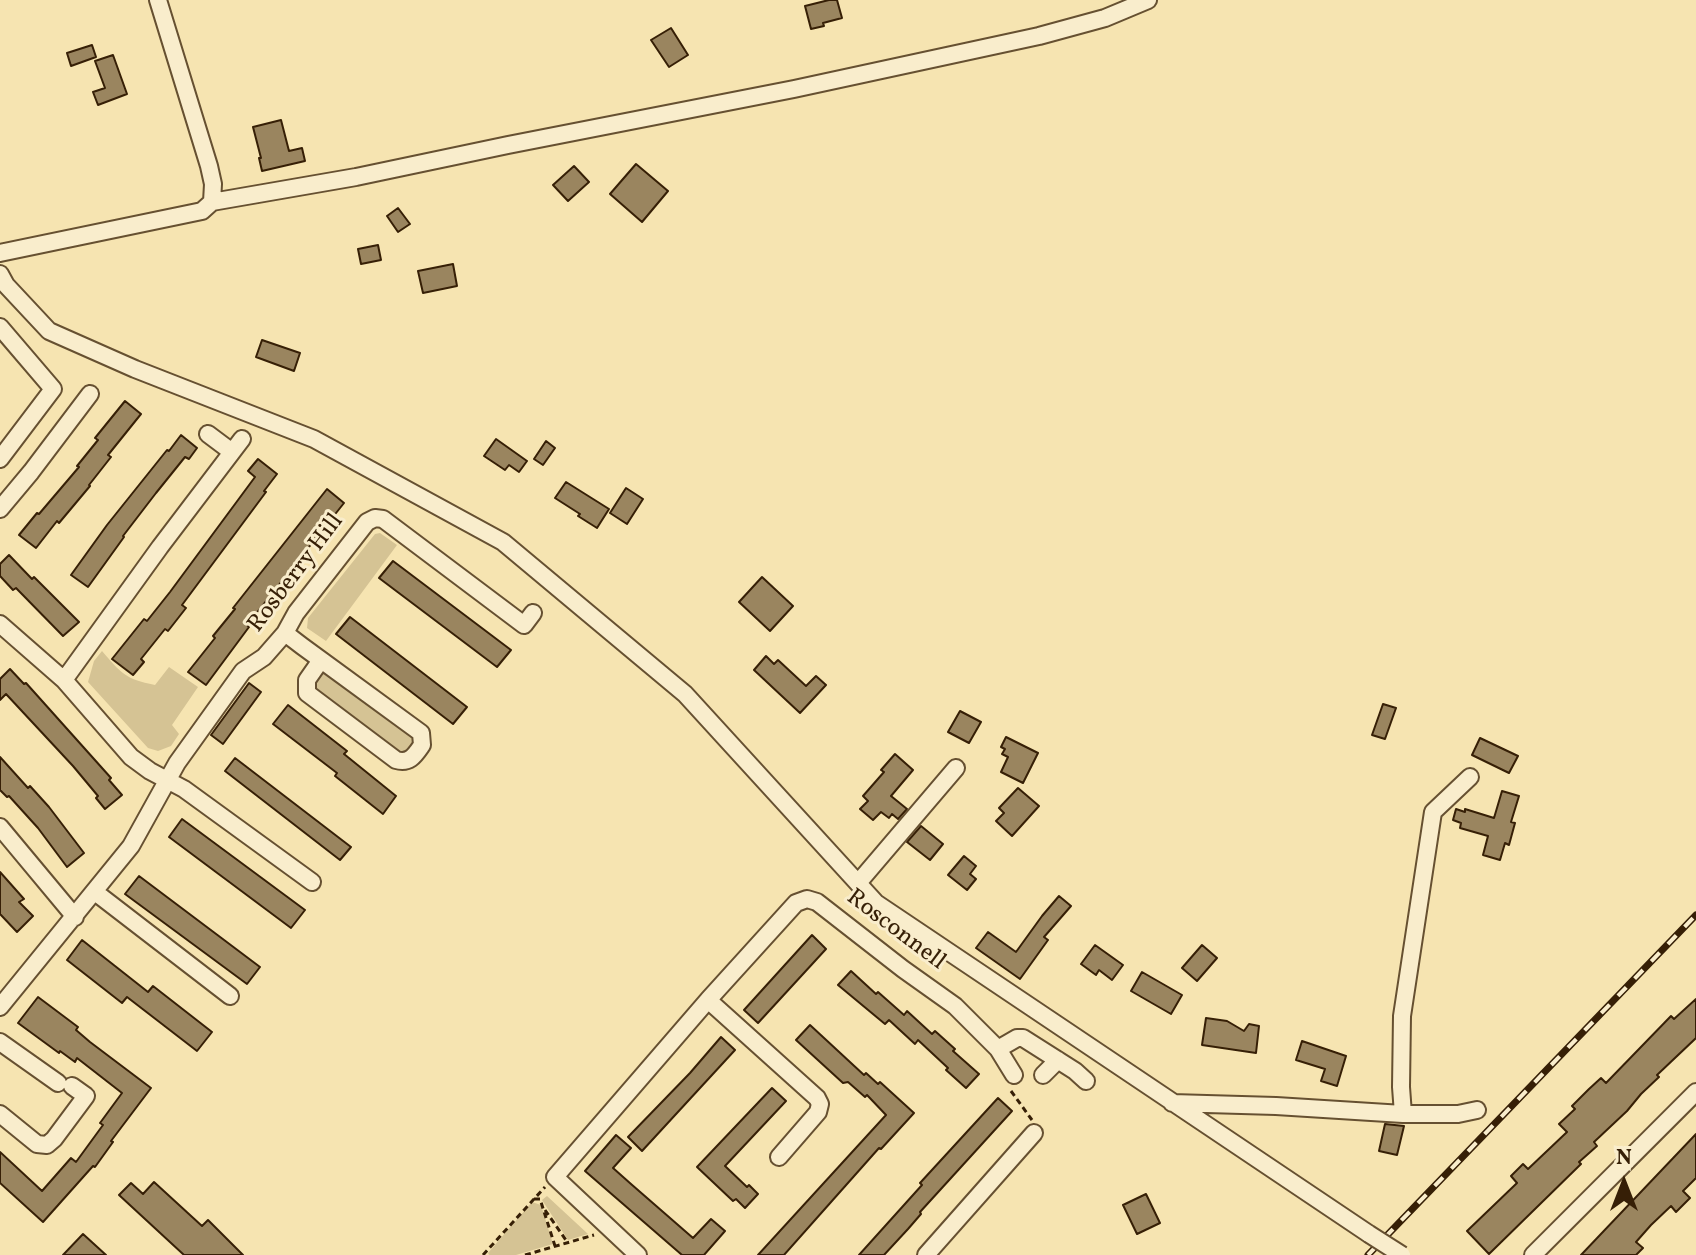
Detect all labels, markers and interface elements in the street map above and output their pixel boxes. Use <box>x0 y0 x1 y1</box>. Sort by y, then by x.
street label: Rosberry Hill <box>243 509 351 639</box>
street label: Rosconnell <box>840 884 950 978</box>
north arrow <box>1584 1143 1664 1223</box>
text: N <box>1616 1143 1632 1174</box>

